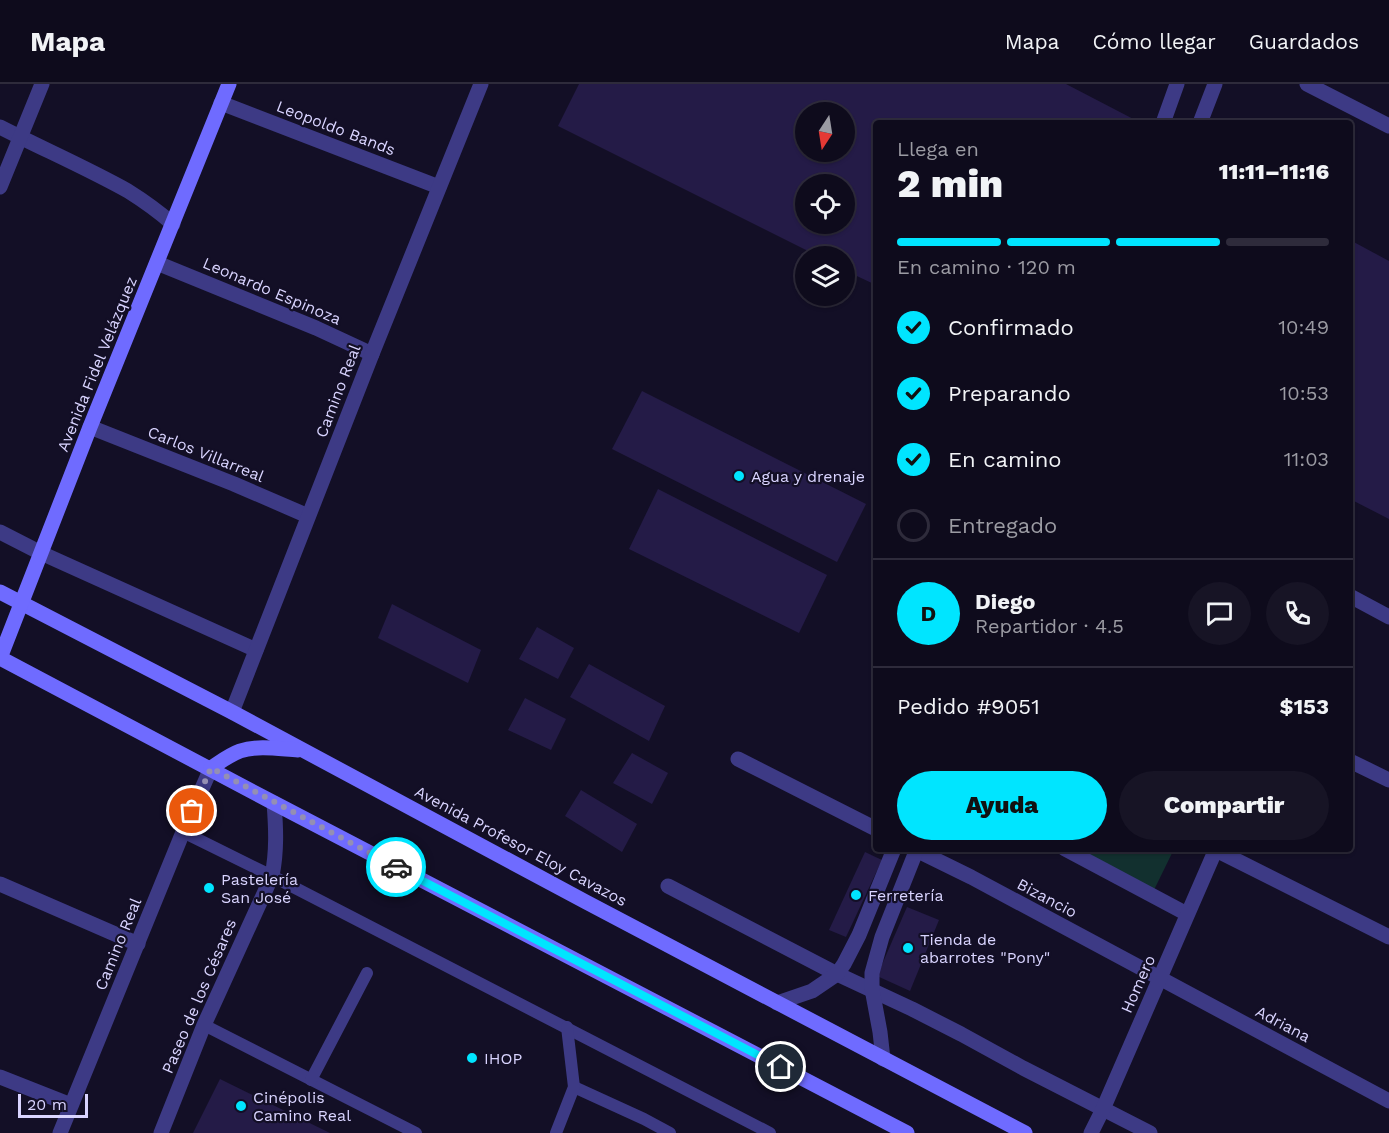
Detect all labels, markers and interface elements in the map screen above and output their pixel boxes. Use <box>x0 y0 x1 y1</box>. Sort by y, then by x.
text: Mapa <box>30 25 105 58</box>
text: Mapa <box>1005 29 1059 54</box>
text: Cómo llegar <box>1092 29 1216 54</box>
text: Guardados <box>1249 29 1359 54</box>
street label: Leopoldo Bands <box>274 97 398 159</box>
north arrow <box>795 102 855 162</box>
map controls <box>795 102 855 306</box>
text: Llega en <box>897 137 979 161</box>
text: 11:11–11:16 <box>1219 159 1329 184</box>
text: 2 min <box>897 161 1003 206</box>
button: locate <box>795 174 855 234</box>
button: layers <box>795 246 855 306</box>
street label: Leonardo Espinoza <box>200 253 344 329</box>
text: En camino · 120 m <box>897 255 1076 279</box>
street label: Avenida Fidel Velázquez <box>53 274 141 454</box>
icon: check <box>897 311 930 344</box>
text: Confirmado <box>948 315 1074 340</box>
text: 10:49 <box>1278 315 1329 339</box>
street label: Camino Real <box>312 342 364 440</box>
icon: check <box>897 377 930 410</box>
text: Preparando <box>948 381 1071 406</box>
text: 10:53 <box>1280 381 1329 405</box>
street label: Carlos Villarreal <box>145 422 267 486</box>
icon: check <box>897 443 930 476</box>
text: En camino <box>948 447 1062 472</box>
text: 11:03 <box>1284 447 1329 471</box>
place label: Agua y drenaje <box>751 467 865 486</box>
marker: Agua y drenaje <box>732 469 746 483</box>
text: Entregado <box>948 513 1057 538</box>
button: chat <box>1188 582 1251 645</box>
button: phone <box>1266 582 1329 645</box>
text: Diego <box>975 589 1035 614</box>
text: D <box>921 601 936 626</box>
text: Repartidor · 4.5 <box>975 614 1124 638</box>
text: Pedido #9051 <box>897 694 1040 719</box>
text: $153 <box>1280 694 1329 719</box>
button: Ayuda <box>897 771 1107 840</box>
button: Compartir <box>1119 771 1329 840</box>
street label: Avenida Profesor Eloy Cavazos <box>412 782 630 910</box>
pin <box>166 785 217 836</box>
icon: bag <box>175 794 208 827</box>
courier <box>366 837 426 897</box>
icon: car <box>380 851 413 884</box>
place label: Pastelería San José <box>221 870 298 907</box>
street label: Bizancio <box>1014 874 1080 922</box>
marker: Pastelería San José <box>202 881 216 895</box>
place label: Ferretería <box>868 886 944 905</box>
marker: Ferretería <box>849 888 863 902</box>
street label: Camino Real <box>91 895 145 993</box>
street label: Paseo de los Césares <box>158 916 240 1076</box>
place label: Tienda de abarrotes "Pony" <box>920 930 1050 967</box>
marker: Tienda de abarrotes "Pony" <box>901 941 915 955</box>
street label: Homero <box>1117 952 1159 1016</box>
street label: Adriana <box>1252 1002 1314 1046</box>
pin <box>755 1041 806 1092</box>
place label: IHOP <box>484 1049 522 1068</box>
icon: home <box>764 1050 797 1083</box>
marker: IHOP <box>465 1051 479 1065</box>
place label: Cinépolis Camino Real <box>253 1088 351 1125</box>
scale bar <box>18 1091 88 1118</box>
text: 20 m <box>27 1095 67 1114</box>
marker: Cinépolis Camino Real <box>234 1099 248 1113</box>

